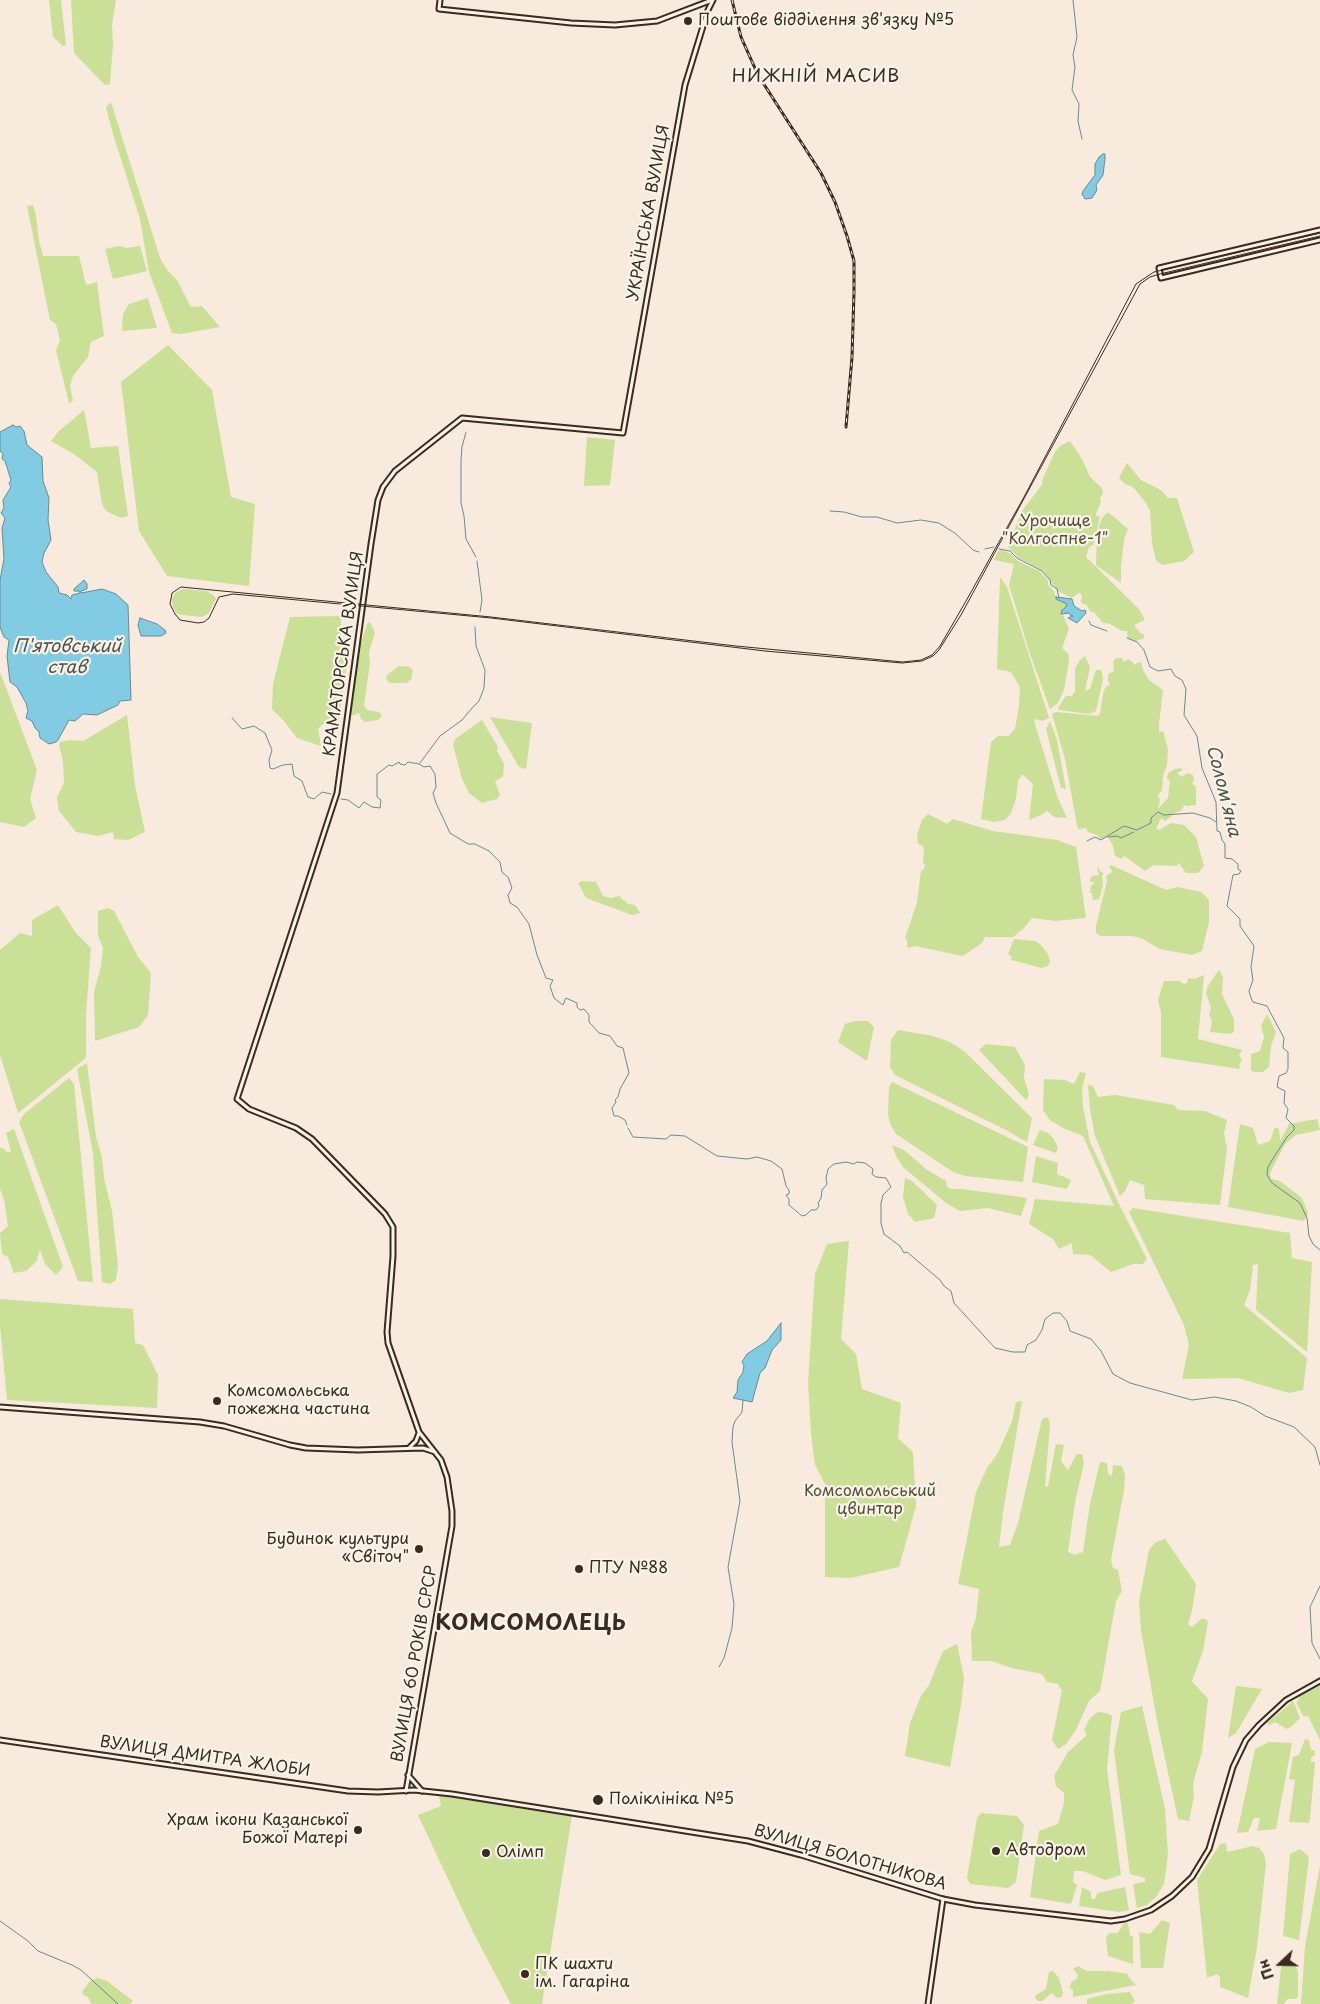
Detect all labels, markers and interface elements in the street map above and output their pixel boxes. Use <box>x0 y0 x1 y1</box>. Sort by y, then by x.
place label: Поштове відділення зв'язку №5 <box>698 11 954 31</box>
marker: Поштове відділення зв'язку №5 <box>682 15 694 27</box>
district label: НИЖНІЙ МАСИВ <box>730 66 902 88</box>
street label: УКРАЇНСЬКА ВУЛИЦЯ <box>624 124 674 302</box>
park label: Урочище "Колгоспне-1" <box>1002 512 1108 550</box>
street label: КРАМАТОРСЬКА ВУЛИЦЯ <box>320 550 368 758</box>
water label: П'ятовський став <box>13 636 121 679</box>
water label: Солом'яна <box>1201 743 1245 839</box>
place label: Комсомольська пожежна частина <box>227 1382 370 1420</box>
marker: Комсомольська пожежна частина <box>211 1395 223 1407</box>
park label: Комсомольський цвинтар <box>804 1482 936 1520</box>
place label: Будинок культури «Світоч" <box>267 1530 409 1568</box>
marker: Будинок культури «Світоч" <box>413 1543 425 1555</box>
place label: ПТУ №88 <box>589 1559 668 1579</box>
marker: ПТУ №88 <box>573 1563 585 1575</box>
street label: ВУЛИЦЯ 60 РОКІВ СРСР <box>388 1564 442 1764</box>
district label: КОМСОМОЛЕЦЬ <box>436 1611 626 1637</box>
street label: ВУЛИЦЯ ДМИТРА ЖЛОБИ <box>98 1733 312 1781</box>
place label: Поліклініка №5 <box>609 1790 734 1810</box>
marker: Поліклініка №5 <box>591 1793 605 1807</box>
place label: Храм ікони Казанської Божої Матері <box>167 1811 348 1849</box>
street label: ВУЛИЦЯ БОЛОТНИКОВА <box>752 1821 948 1895</box>
marker: Храм ікони Казанської Божої Матері <box>352 1824 364 1836</box>
place label: Автодром <box>1006 1841 1086 1861</box>
place label: Олімп <box>496 1843 544 1863</box>
marker: Автодром <box>990 1845 1002 1857</box>
marker: Олімп <box>480 1847 492 1859</box>
north arrow <box>1255 1939 1305 1989</box>
place label: ПК шахти ім. Гагаріна <box>535 1955 629 1993</box>
text: Пн <box>1252 1956 1279 1983</box>
marker: ПК шахти ім. Гагаріна <box>519 1968 531 1980</box>

